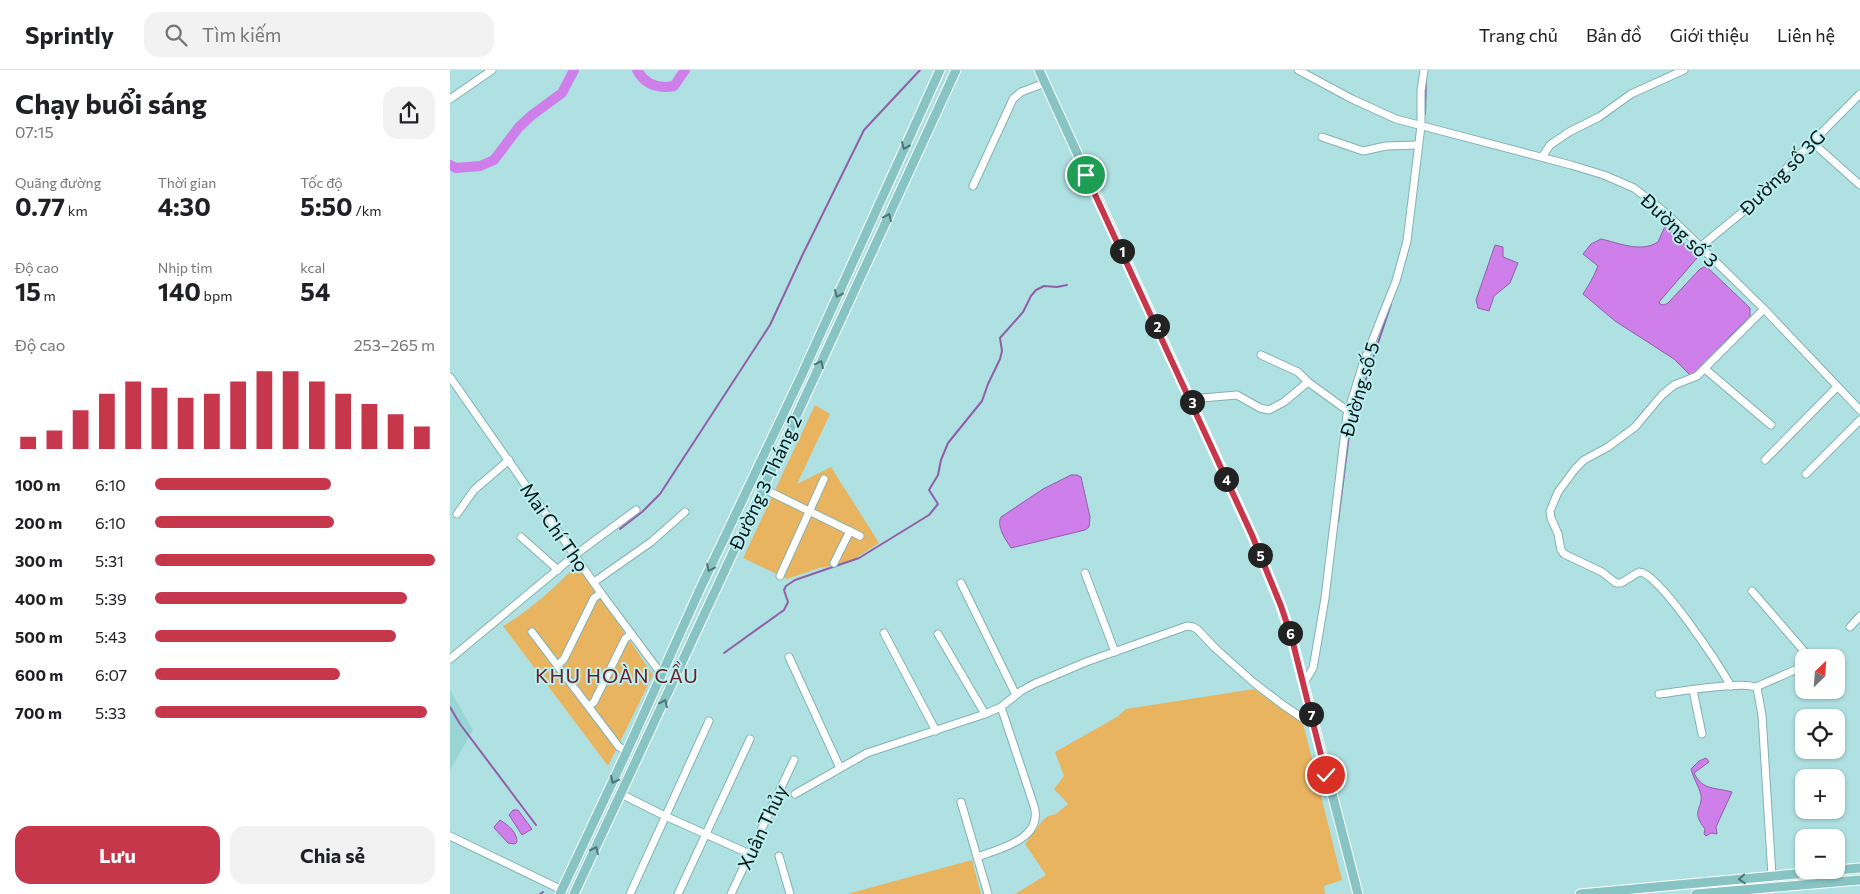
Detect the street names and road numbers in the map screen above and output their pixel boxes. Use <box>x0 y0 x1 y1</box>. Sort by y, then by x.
street label: Đường số 3G <box>1734 125 1829 220</box>
street label: Đường số 3 <box>1636 188 1723 272</box>
street label: Đường số 5 <box>1334 339 1383 440</box>
street label: Đường 3 Tháng 2 <box>723 411 806 554</box>
street label: Mai Chí Thọ <box>516 478 594 576</box>
street label: Xuân Thủy <box>732 781 792 873</box>

